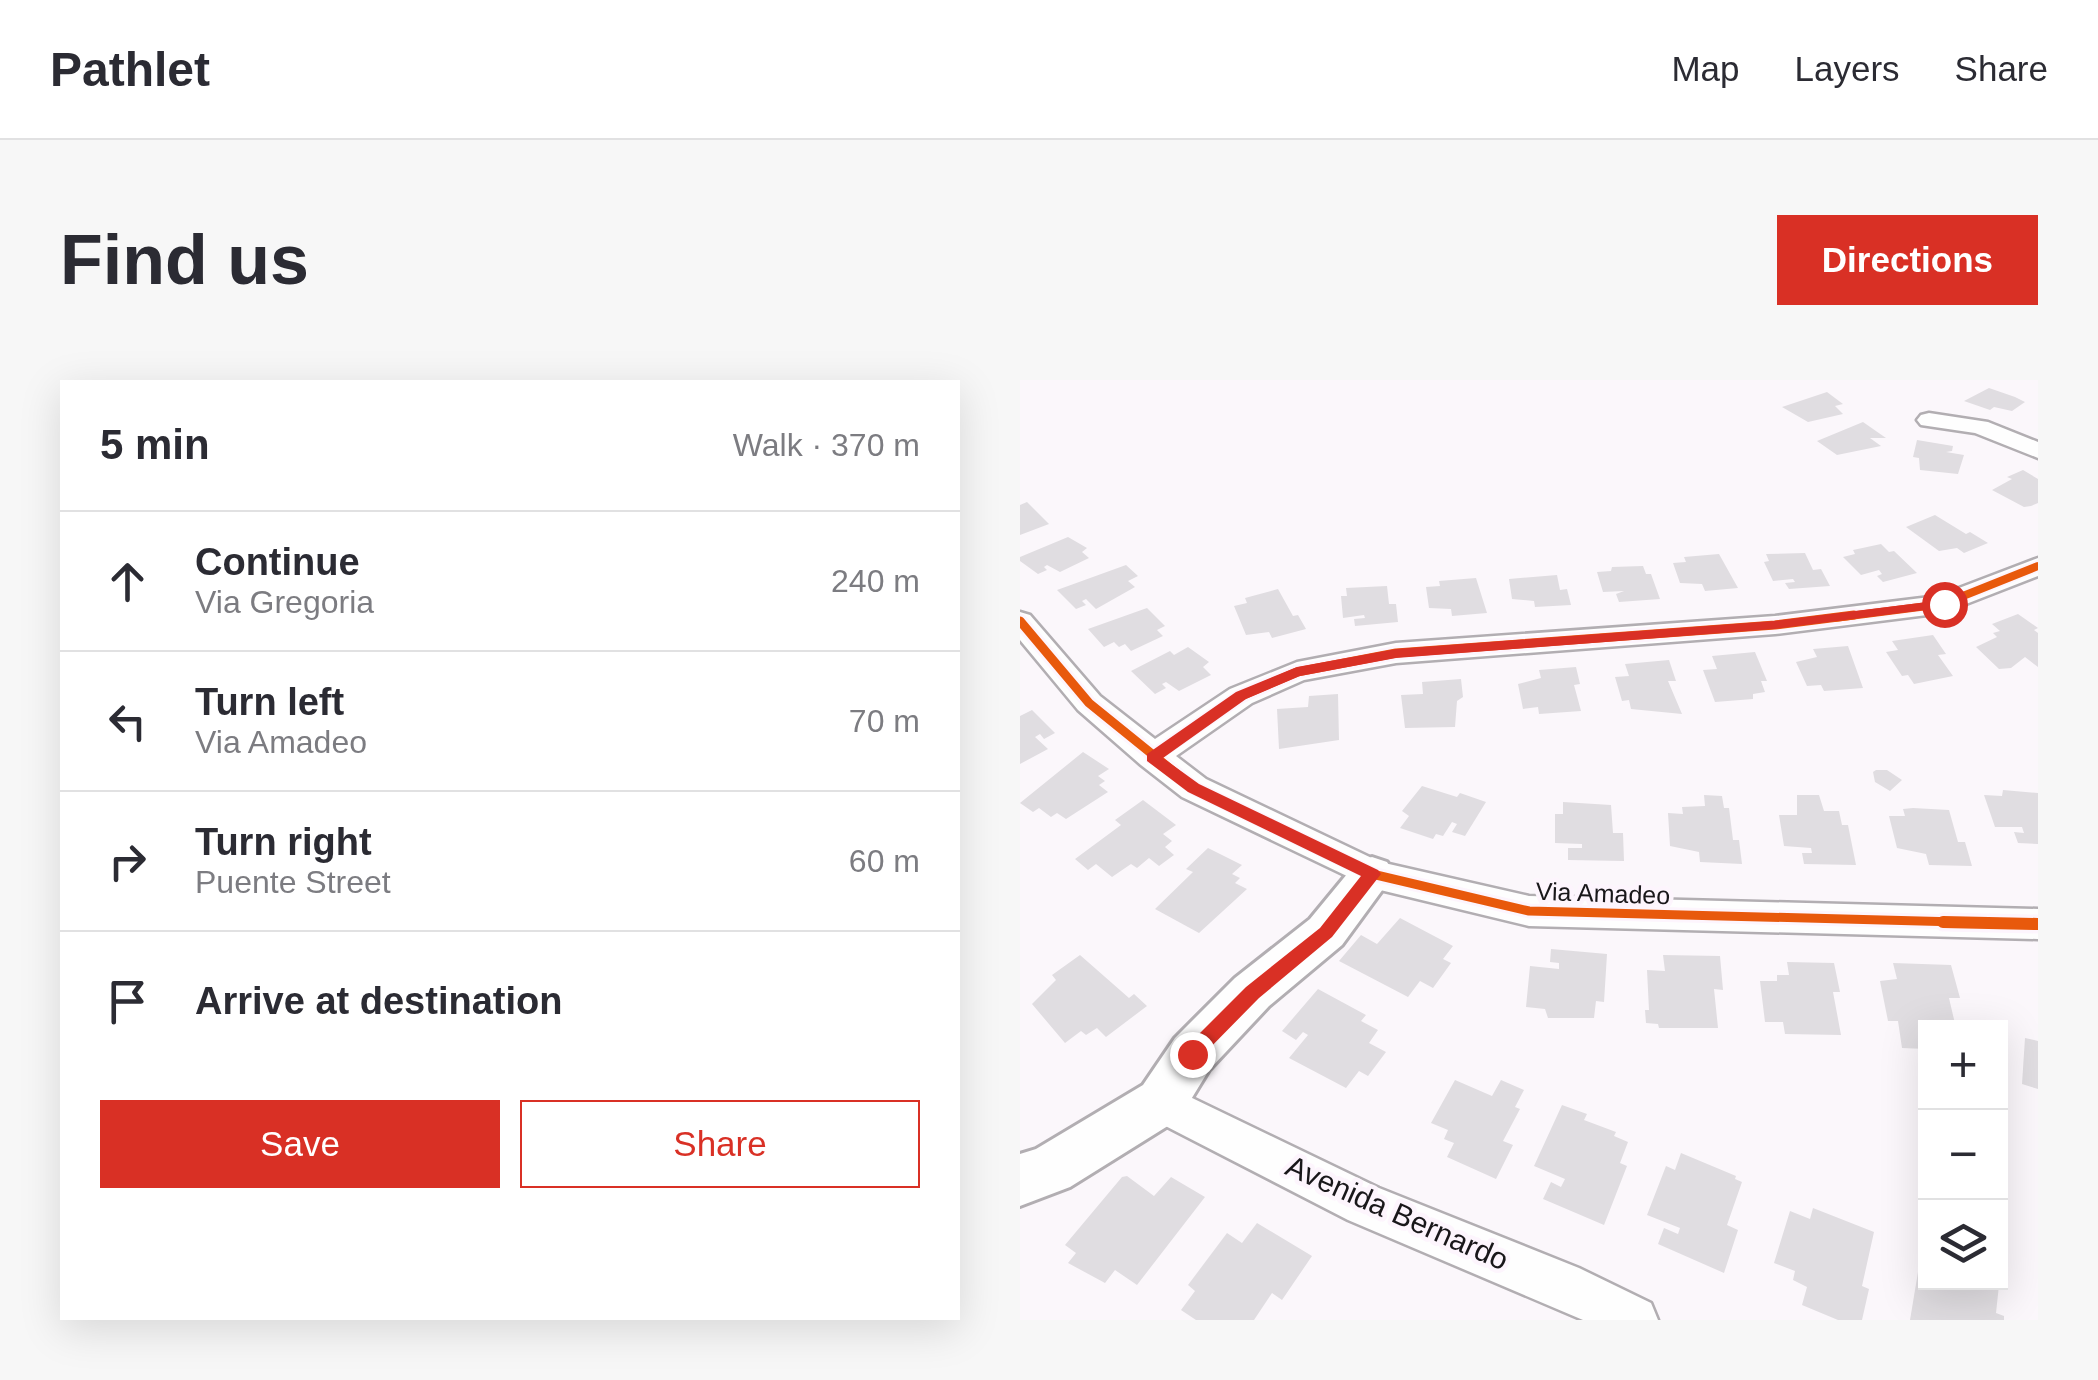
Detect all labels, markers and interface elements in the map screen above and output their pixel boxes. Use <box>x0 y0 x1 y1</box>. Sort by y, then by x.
text: Pathlet <box>50 43 210 96</box>
text: Map <box>1671 49 1740 88</box>
text: Layers <box>1795 49 1900 88</box>
text: Share <box>1955 49 2048 88</box>
button: Directions <box>1777 215 2038 305</box>
text: Find us <box>60 221 309 299</box>
text: 5 min <box>100 421 210 468</box>
text: Walk · 370 m <box>733 427 920 463</box>
text: Continue <box>195 541 360 583</box>
icon: ahead <box>100 554 155 609</box>
text: 240 m <box>831 563 920 599</box>
route start <box>1922 582 1968 628</box>
text: Via Gregoria <box>195 584 374 620</box>
text: Turn left <box>195 681 344 723</box>
icon: left <box>100 694 155 749</box>
text: 70 m <box>849 703 920 739</box>
text: Via Amadeo <box>195 724 367 760</box>
text: Turn right <box>195 821 372 863</box>
icon: right <box>100 834 155 889</box>
text: 60 m <box>849 843 920 879</box>
text: Puente Street <box>195 864 391 900</box>
street label: Via Amadeo <box>1535 877 1671 909</box>
icon: arrive <box>100 974 155 1029</box>
text: Arrive at destination <box>195 980 562 1022</box>
map controls <box>1918 1020 2008 1290</box>
button: + <box>1918 1020 2008 1110</box>
route end <box>1170 1032 1216 1078</box>
button: Save <box>100 1100 500 1188</box>
button: Share <box>520 1100 920 1188</box>
button: − <box>1918 1110 2008 1200</box>
street label: Avenida Bernardo <box>1281 1149 1513 1276</box>
button: layers <box>1918 1200 2008 1290</box>

